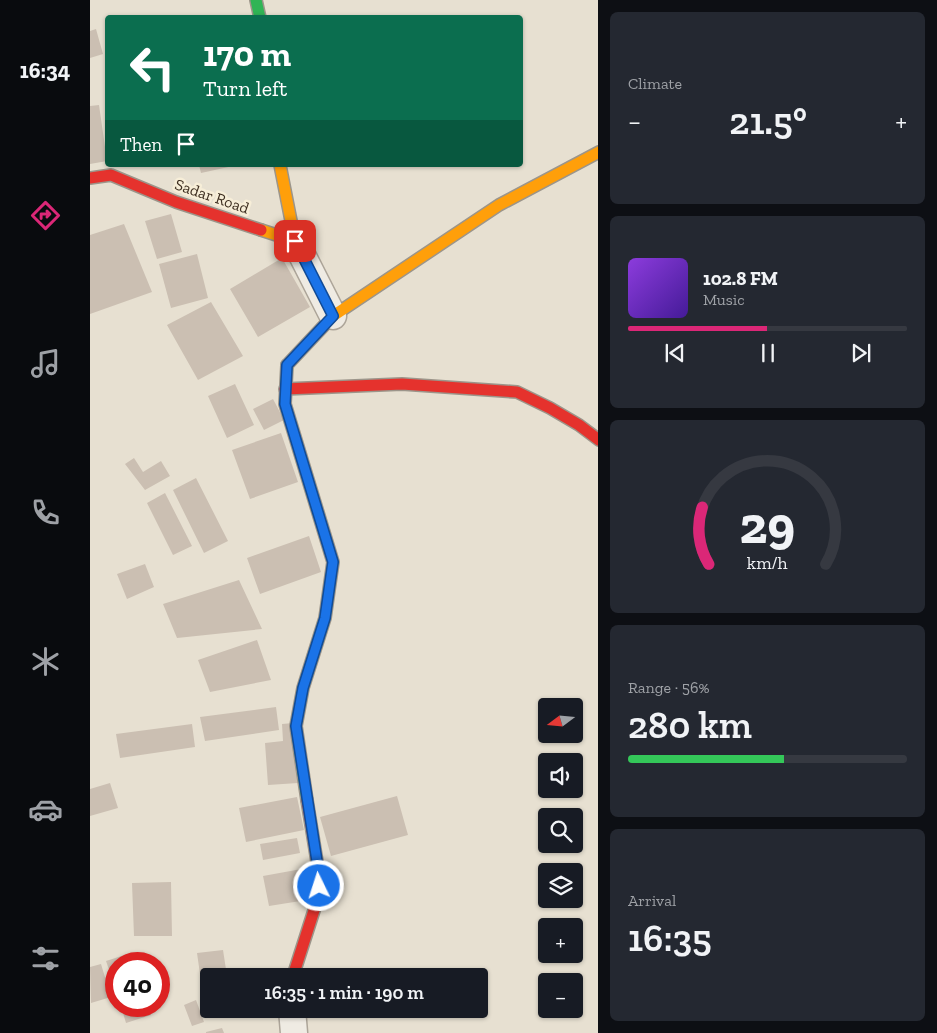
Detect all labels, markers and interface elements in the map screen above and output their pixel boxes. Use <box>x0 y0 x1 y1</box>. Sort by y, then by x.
text: 170 m <box>203 33 291 75</box>
icon: left <box>120 35 185 100</box>
text: 16:34 <box>20 57 70 84</box>
text: Climate <box>628 74 682 93</box>
text: Turn left <box>203 75 287 102</box>
text: 21.5° <box>729 98 807 144</box>
text: − <box>628 105 641 138</box>
text: + <box>895 105 907 138</box>
icon: arrive <box>172 130 200 158</box>
text: Then <box>120 133 162 156</box>
street label: Sadar Road <box>172 174 252 218</box>
icon: directions <box>28 198 63 233</box>
pin <box>274 220 316 262</box>
icon: arrive <box>281 227 309 255</box>
text: 102.8 FM <box>703 267 778 290</box>
text: Music <box>703 290 745 309</box>
icon: previous <box>661 339 689 367</box>
icon: pause <box>754 339 782 367</box>
icon: next <box>847 339 875 367</box>
icon: music <box>28 346 63 381</box>
text: 29 <box>740 494 795 556</box>
icon: phone <box>28 495 63 530</box>
text: km/h <box>747 552 788 574</box>
icon: climate <box>28 644 63 679</box>
text: Range · 56% <box>628 678 710 697</box>
north arrow <box>538 698 582 742</box>
map controls <box>538 698 583 1018</box>
text: 280 km <box>628 702 752 748</box>
button: sound <box>538 753 583 798</box>
icon: car <box>28 792 63 827</box>
button: search <box>538 808 583 853</box>
position arrow <box>292 859 344 911</box>
button: layers <box>538 863 583 908</box>
text: Arrival <box>628 891 676 910</box>
text: 16:35 <box>628 915 712 961</box>
button: + <box>538 918 583 963</box>
icon: filters <box>28 941 63 976</box>
speed limit sign: 40 <box>105 952 170 1017</box>
button: − <box>538 973 583 1018</box>
text: 16:35 · 1 min · 190 m <box>264 981 424 1004</box>

